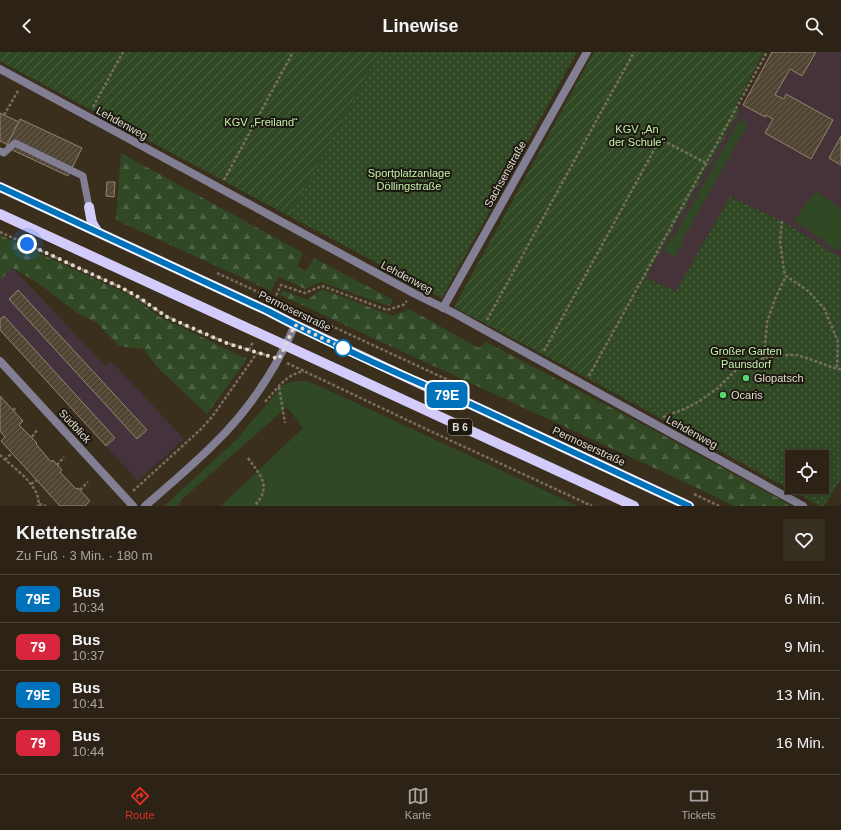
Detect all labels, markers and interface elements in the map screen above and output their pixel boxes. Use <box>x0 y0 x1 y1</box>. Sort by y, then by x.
icon: back <box>16 15 38 37</box>
icon: search <box>803 15 825 37</box>
text: Linewise <box>382 16 459 36</box>
street label: Lehdenweg <box>94 104 150 142</box>
park label: KGV „Freiland“ <box>224 116 298 128</box>
park label: KGV „An der Schule“ <box>609 123 665 148</box>
street label: Sachsenstraße <box>482 139 528 209</box>
park label: Sportplatzanlage Döllingstraße <box>368 167 450 192</box>
your location <box>17 234 37 254</box>
street label: Lehdenweg <box>379 258 435 296</box>
street label: Permoserstraße <box>257 288 333 334</box>
unlabelled marker <box>334 339 352 357</box>
park label: Großer Garten Paunsdorf <box>710 345 782 370</box>
place label: Glopatsch <box>754 372 804 384</box>
marker: Glopatsch <box>741 373 751 383</box>
line badge: 79E <box>424 382 470 408</box>
text: 79E <box>435 387 459 403</box>
place label: Ocaris <box>731 389 763 401</box>
marker: Ocaris <box>718 390 728 400</box>
street label: Südblick <box>56 407 94 446</box>
street label: Lehdenweg <box>664 413 720 451</box>
road number: B 6 <box>448 419 472 435</box>
street label: Permoserstraße <box>551 424 627 468</box>
map controls <box>785 450 829 494</box>
button: locate <box>785 450 829 494</box>
button: heart <box>783 519 825 561</box>
text: Klettenstraße <box>16 522 137 543</box>
text: Zu Fuß · 3 Min. · 180 m <box>16 548 153 563</box>
text: Bus <box>72 583 100 600</box>
text: 6 Min. <box>784 590 825 607</box>
text: 79E <box>26 591 50 607</box>
text: 10:34 <box>72 600 105 615</box>
text: Bus <box>72 631 100 648</box>
text: 9 Min. <box>784 638 825 655</box>
text: 79 <box>30 639 46 655</box>
text: 10:37 <box>72 648 105 663</box>
text: Bus <box>72 679 100 696</box>
text: 13 Min. <box>776 686 825 703</box>
text: 79E <box>26 687 50 703</box>
text: 10:41 <box>72 696 105 711</box>
text: Bus <box>72 727 100 744</box>
text: 16 Min. <box>776 734 825 751</box>
text: 79 <box>30 735 46 751</box>
text: 10:44 <box>72 744 105 759</box>
tab: Route <box>125 785 155 821</box>
tab: Karte <box>405 785 431 821</box>
tab: Tickets <box>681 785 716 821</box>

